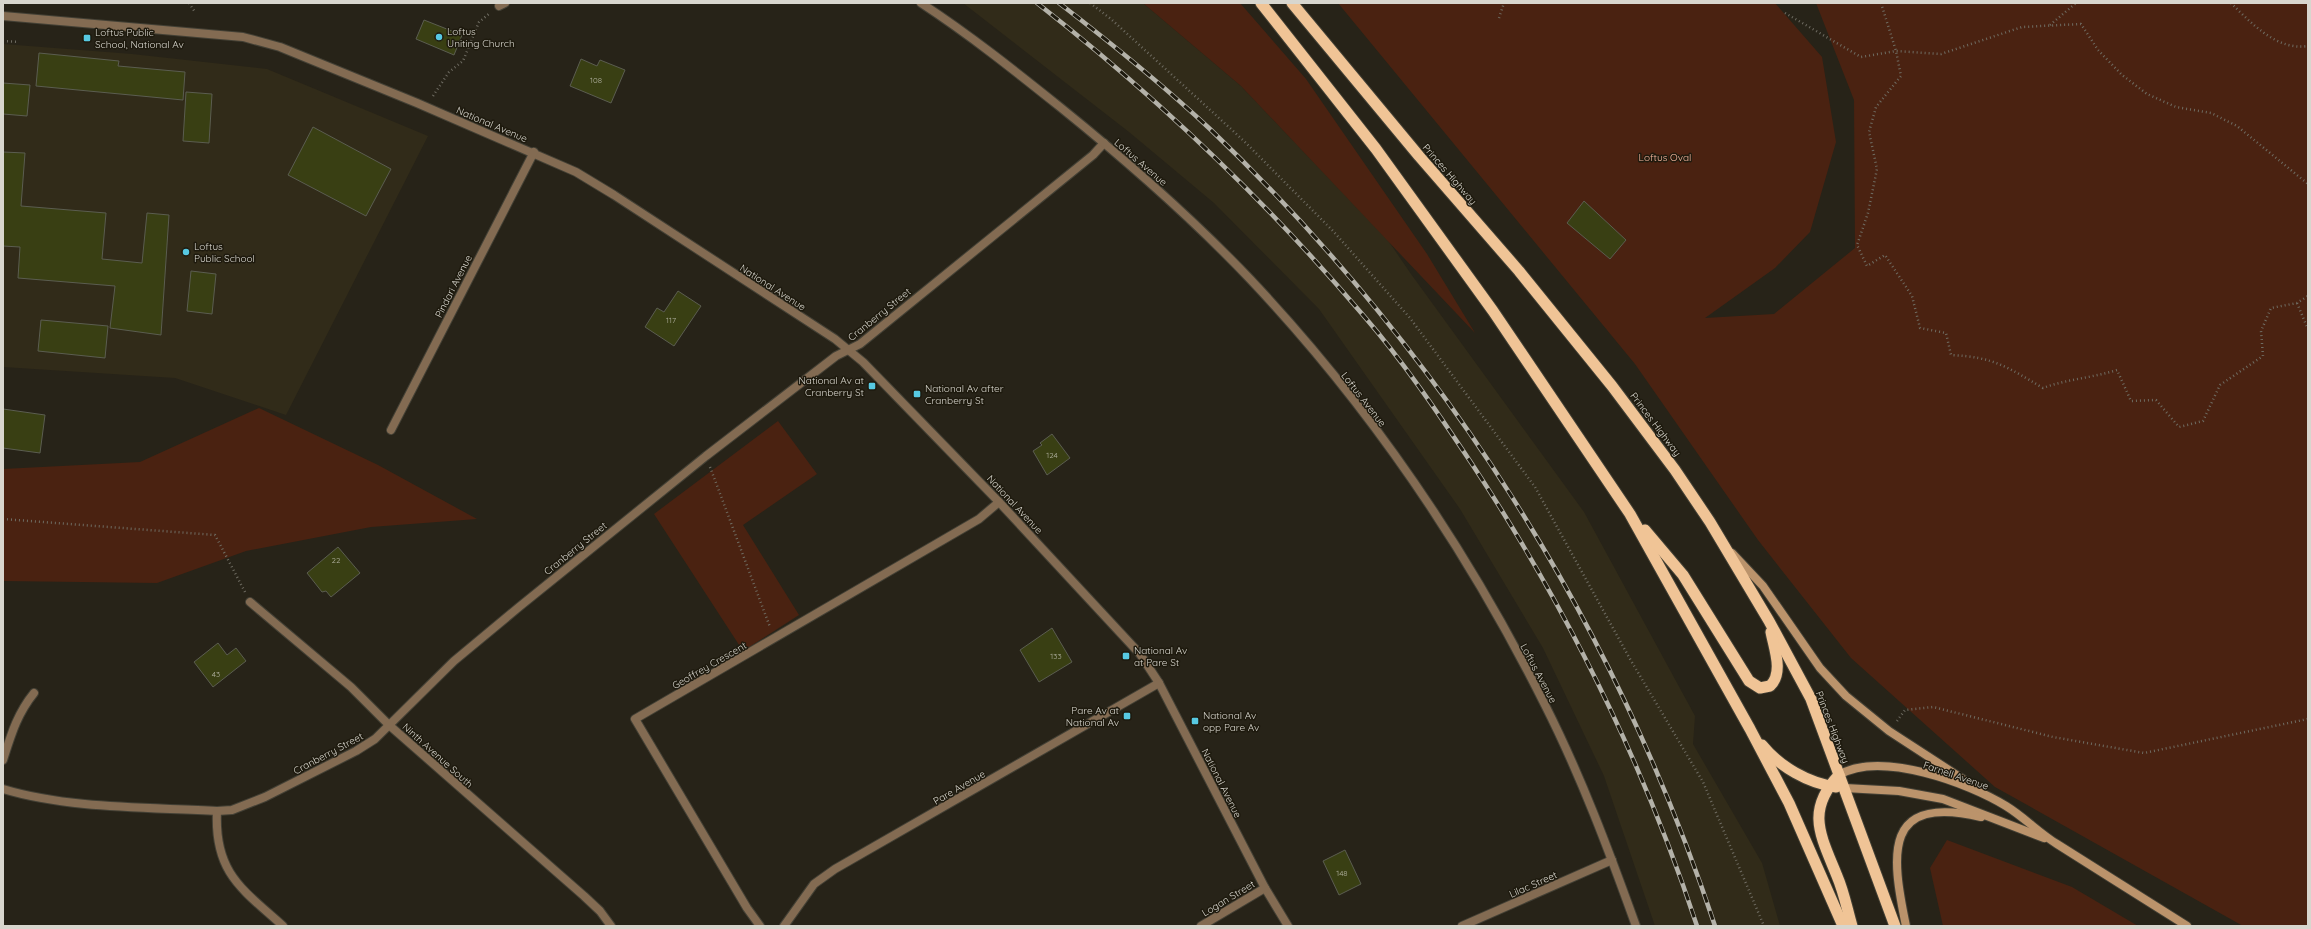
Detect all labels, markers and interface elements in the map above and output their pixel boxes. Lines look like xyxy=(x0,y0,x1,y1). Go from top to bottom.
place label: Loftus Uniting Church xyxy=(447,25,515,50)
place label: Loftus Public School, National Av xyxy=(95,26,184,51)
marker: Loftus Uniting Church xyxy=(434,32,444,42)
marker: Loftus Public School, National Av xyxy=(82,33,92,43)
house number: 108 xyxy=(590,75,602,85)
street label: National Avenue xyxy=(454,104,530,145)
street label: Loftus Avenue xyxy=(1112,136,1170,189)
street label: Princes Highway xyxy=(1420,141,1480,207)
park label: Loftus Oval xyxy=(1639,151,1691,164)
place label: Loftus Public School xyxy=(194,240,255,265)
marker: Loftus Public School xyxy=(181,247,191,257)
street label: Pindari Avenue xyxy=(432,252,475,320)
street label: National Avenue xyxy=(737,261,808,314)
street label: Cranberry Street xyxy=(845,285,914,344)
house number: 117 xyxy=(666,315,676,325)
street label: Loftus Avenue xyxy=(1338,369,1389,429)
place label: National Av at Cranberry St xyxy=(799,374,865,399)
marker: National Av at Cranberry St xyxy=(867,381,877,391)
place label: National Av after Cranberry St xyxy=(925,382,1004,407)
marker: National Av after Cranberry St xyxy=(912,389,922,399)
street label: Princes Highway xyxy=(1627,390,1684,459)
house number: 124 xyxy=(1046,450,1058,460)
street label: National Avenue xyxy=(984,472,1046,537)
street label: Cranberry Street xyxy=(541,519,610,578)
house number: 22 xyxy=(332,555,341,565)
street label: Geoffrey Crescent xyxy=(670,639,749,692)
street label: Loftus Avenue xyxy=(1517,641,1560,706)
place label: National Av at Pare St xyxy=(1134,644,1187,669)
house number: 133 xyxy=(1050,651,1062,661)
marker: National Av at Pare St xyxy=(1121,651,1131,661)
house number: 43 xyxy=(212,669,220,679)
street label: Princes Highway xyxy=(1813,689,1852,765)
place label: Pare Av at National Av xyxy=(1066,704,1120,729)
place label: National Av opp Pare Av xyxy=(1203,709,1259,734)
marker: Pare Av at National Av xyxy=(1122,711,1132,721)
marker: National Av opp Pare Av xyxy=(1190,716,1200,726)
street label: Ninth Avenue South xyxy=(400,720,476,790)
street label: Cranberry Street xyxy=(291,729,366,777)
street label: National Avenue xyxy=(1199,746,1245,820)
street label: Farnell Avenue xyxy=(1921,758,1991,793)
street label: Pare Avenue xyxy=(931,767,988,808)
house number: 148 xyxy=(1336,868,1348,878)
street label: Lilac Street xyxy=(1507,868,1560,901)
street label: Logan Street xyxy=(1199,877,1258,919)

